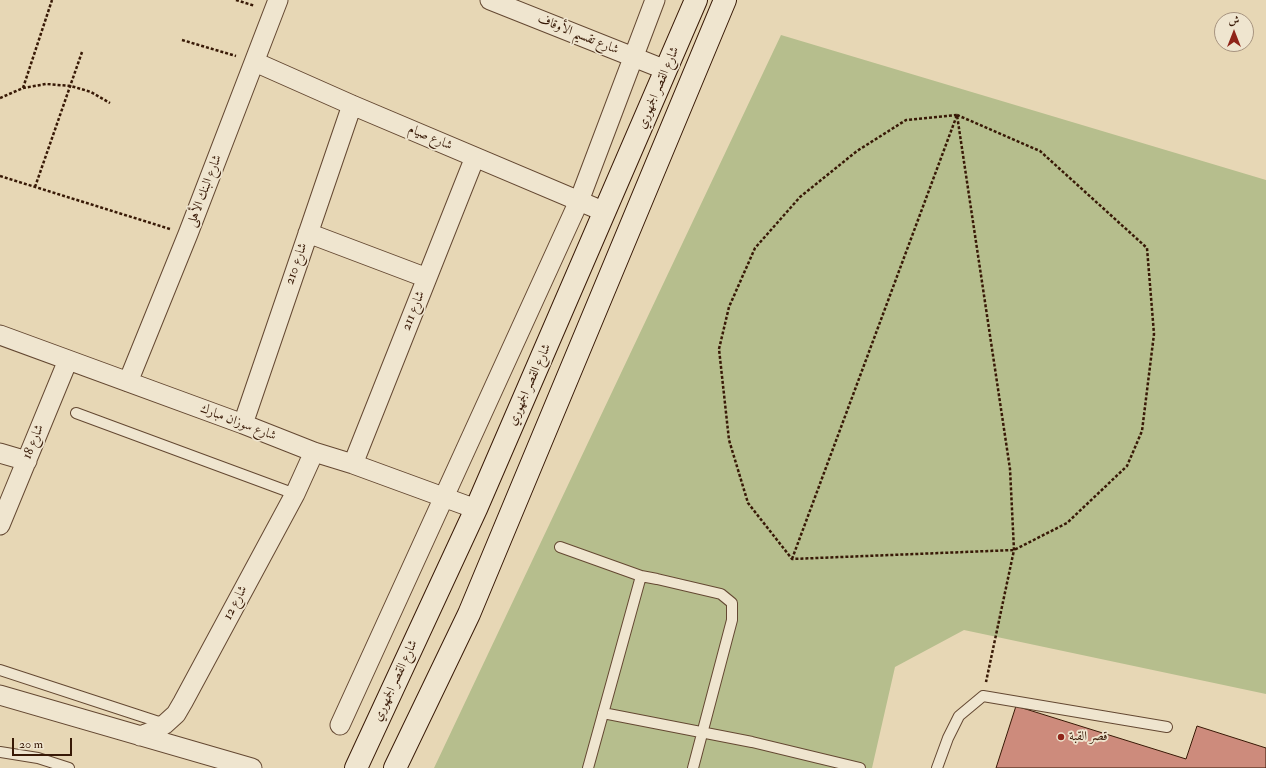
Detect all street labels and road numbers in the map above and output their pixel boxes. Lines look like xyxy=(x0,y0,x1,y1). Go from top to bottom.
street label: شارع تقسيم الأوقاف xyxy=(535,12,621,58)
street label: شارع القصر الجمهوري xyxy=(635,45,683,131)
street label: شارع صيام xyxy=(406,122,454,154)
street label: شارع البنك الأهلى xyxy=(184,153,226,229)
street label: شارع 210 xyxy=(283,241,311,287)
street label: شارع 211 xyxy=(399,289,429,333)
street label: شارع القصر الجمهوري xyxy=(505,342,555,428)
street label: شارع سوزان مبارك xyxy=(198,401,278,445)
street label: شارع 18 xyxy=(20,422,48,462)
street label: شارع 12 xyxy=(221,583,251,623)
street label: شارع القصر الجمهوري xyxy=(370,638,422,724)

